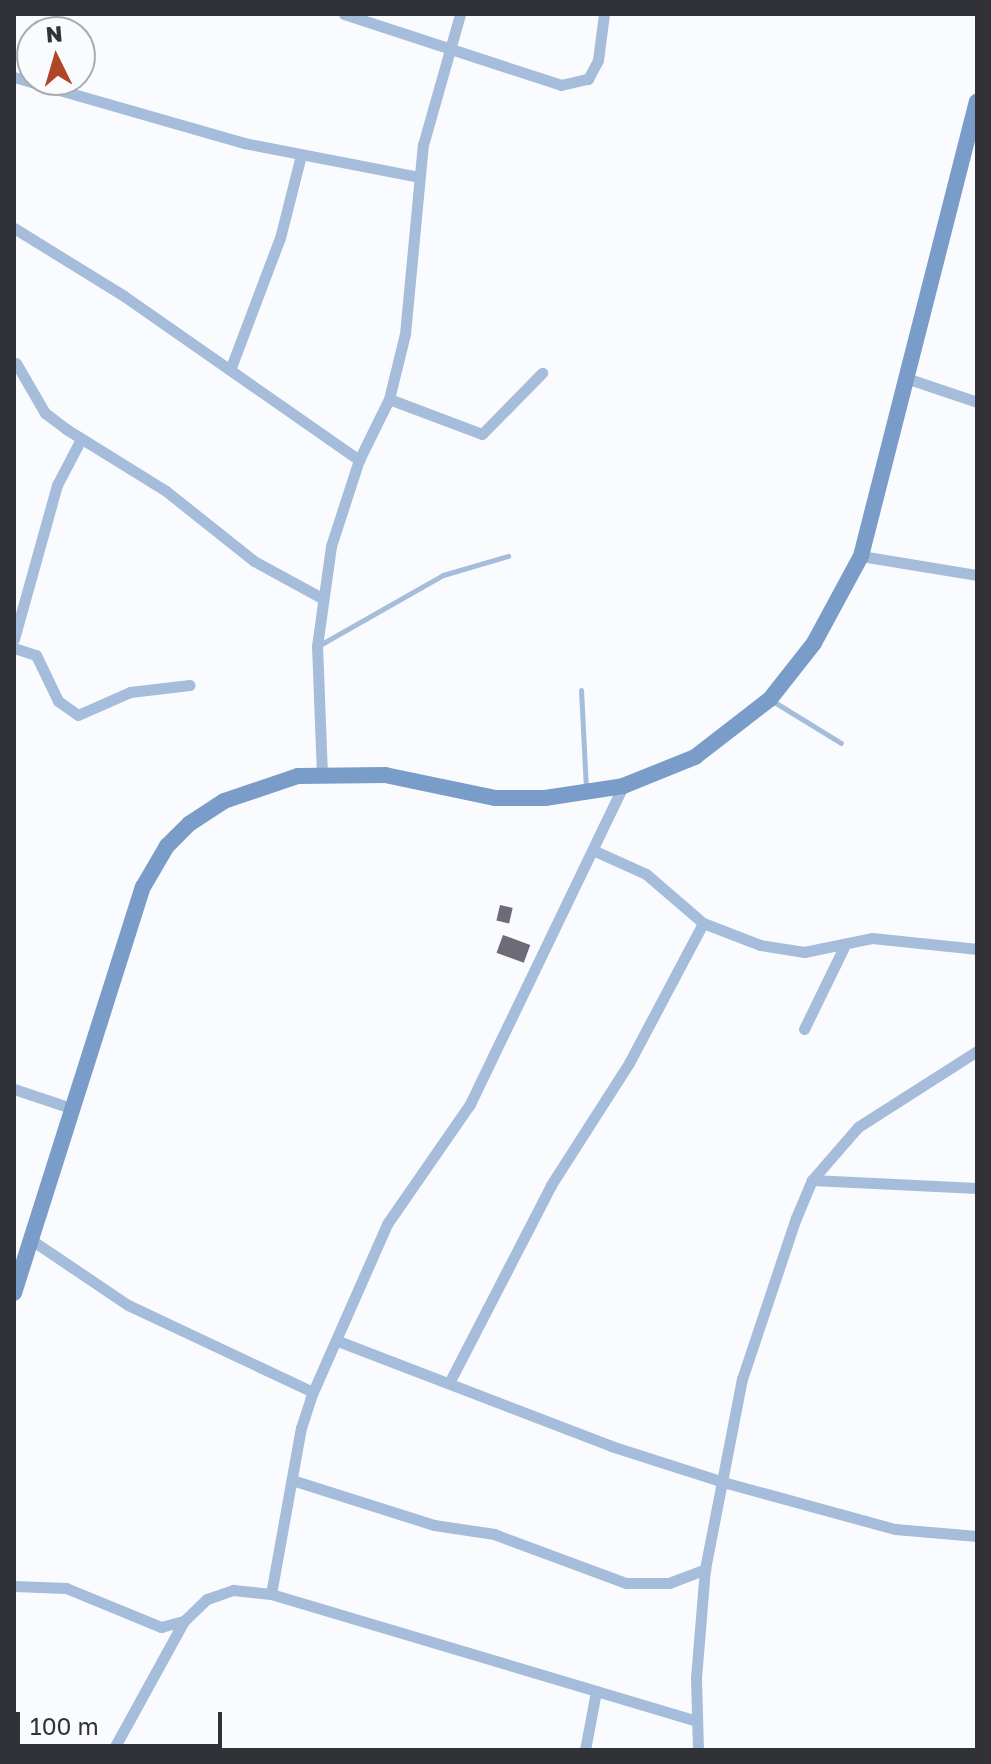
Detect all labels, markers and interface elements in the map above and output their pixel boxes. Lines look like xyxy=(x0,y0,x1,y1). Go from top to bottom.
north arrow xyxy=(16,16,96,96)
text: N xyxy=(45,19,64,48)
scale bar xyxy=(20,1696,226,1746)
text: 100 m xyxy=(30,1711,99,1740)

